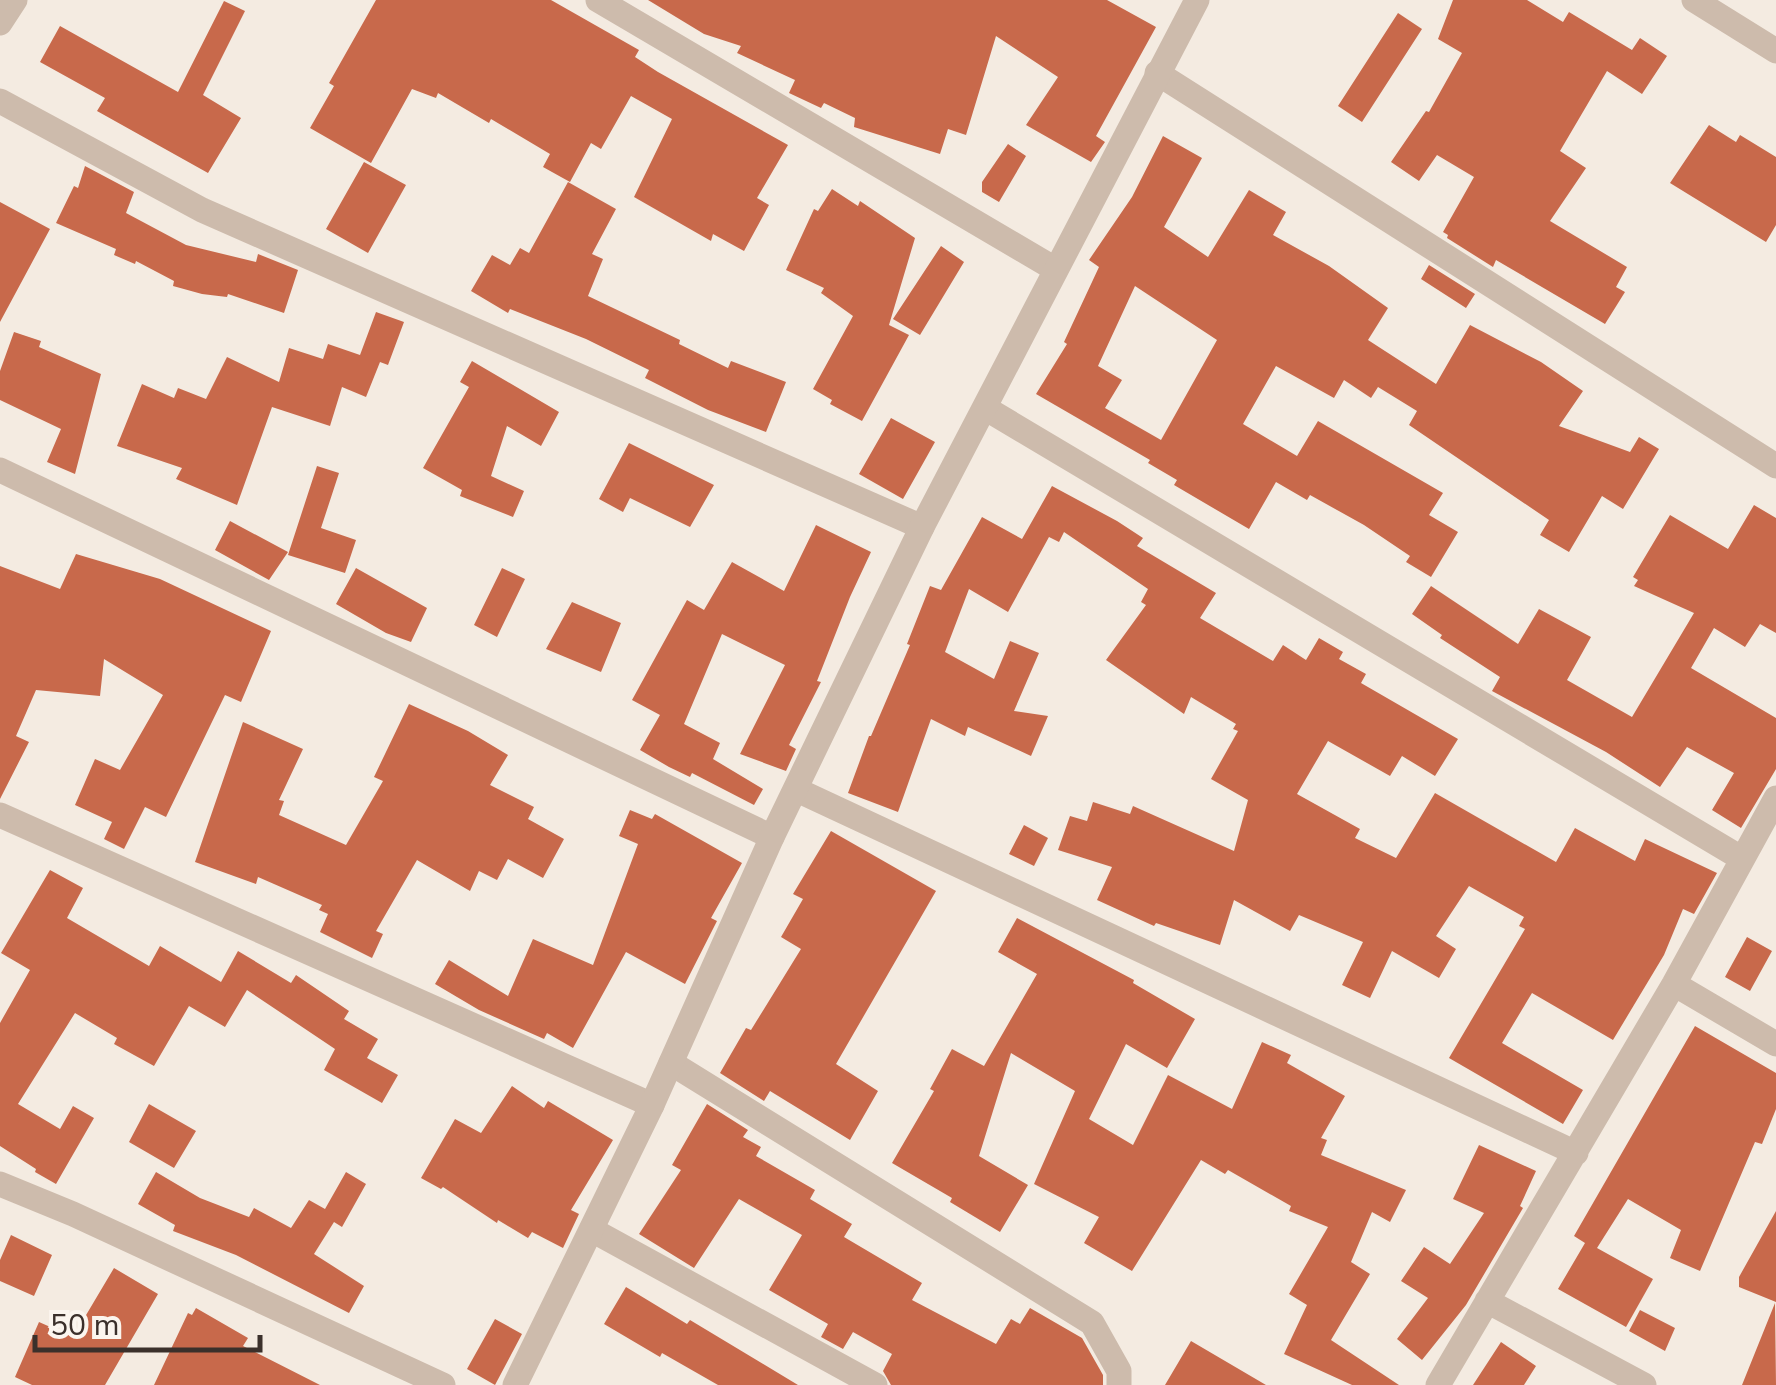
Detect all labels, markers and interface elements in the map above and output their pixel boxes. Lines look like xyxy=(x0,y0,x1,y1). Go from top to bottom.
scale bar xyxy=(35,1290,260,1352)
text: 50 m xyxy=(50,1305,119,1346)

